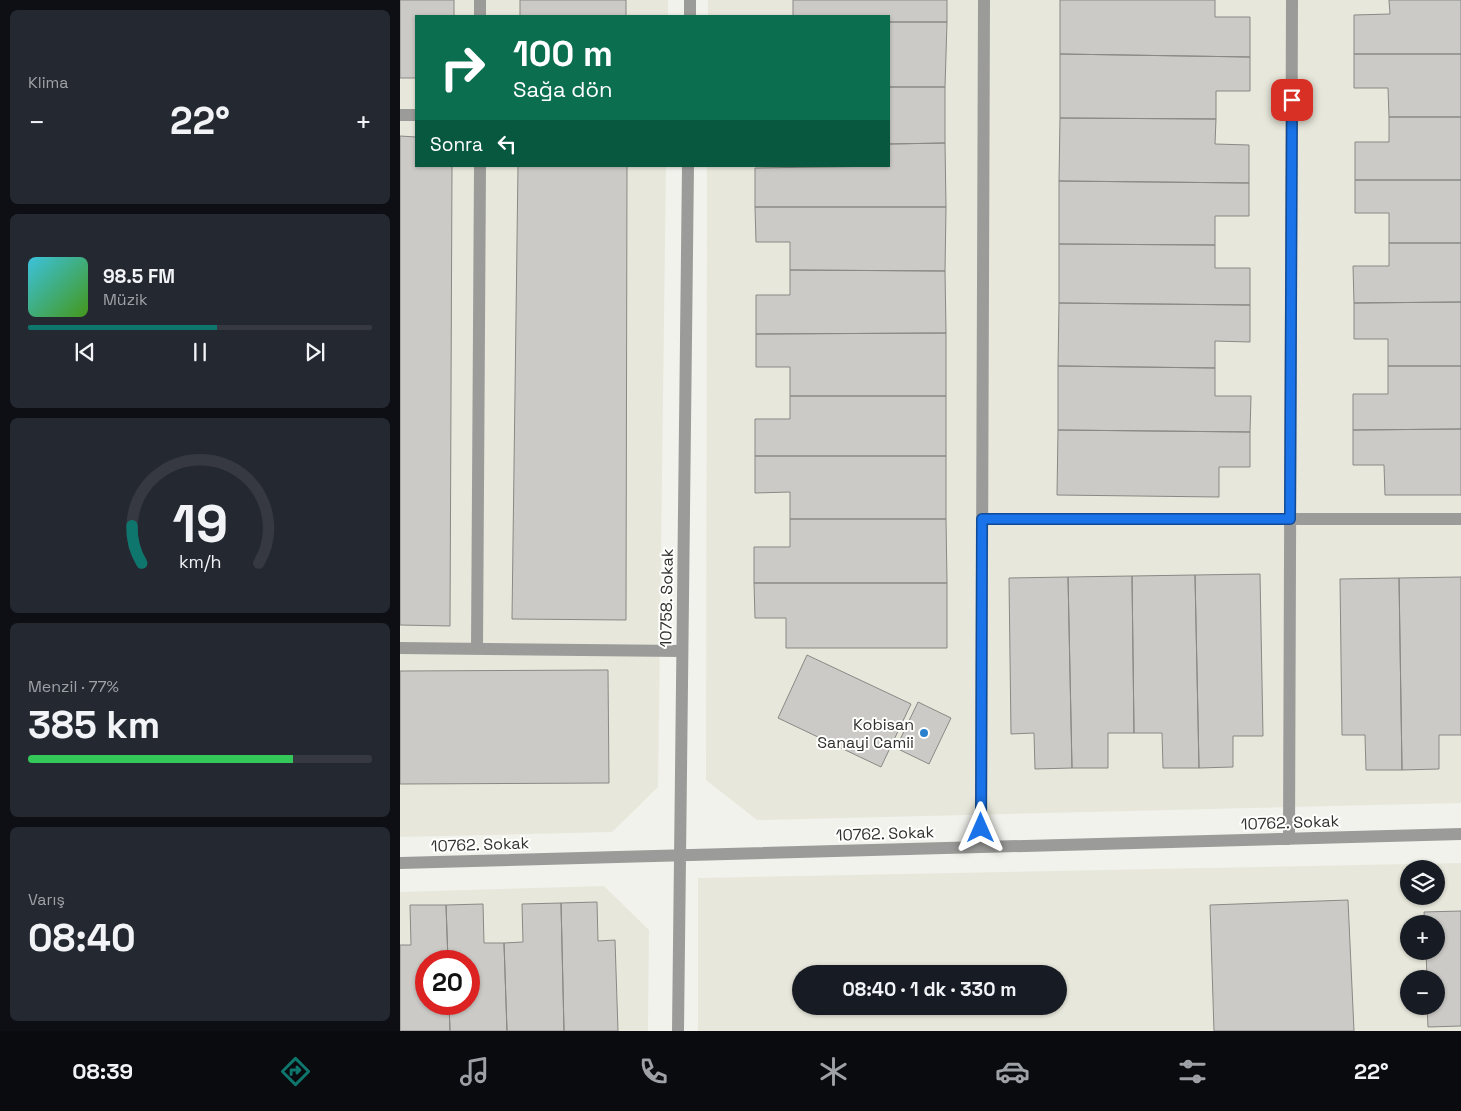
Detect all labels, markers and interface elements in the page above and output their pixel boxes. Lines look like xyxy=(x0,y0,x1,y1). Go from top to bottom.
text: 100 m xyxy=(513,32,613,76)
icon: right xyxy=(430,35,495,100)
text: Klima xyxy=(28,72,69,93)
text: Sağa dön xyxy=(513,75,613,103)
pin xyxy=(1271,79,1313,121)
icon: arrive xyxy=(1278,86,1306,114)
text: 22° xyxy=(170,97,230,145)
text: − xyxy=(28,104,45,140)
text: + xyxy=(355,104,372,140)
icon: left xyxy=(493,130,521,158)
text: Sonra xyxy=(430,132,483,157)
text: 98.5 FM xyxy=(103,264,175,289)
text: Müzik xyxy=(103,289,148,310)
icon: previous xyxy=(71,338,99,366)
icon: pause xyxy=(186,338,214,366)
icon: next xyxy=(301,338,329,366)
text: 19 xyxy=(172,491,228,557)
street label: 10758. Sokak xyxy=(655,548,678,648)
text: km/h xyxy=(179,550,221,573)
text: Menzil · 77% xyxy=(28,676,119,697)
text: 385 km xyxy=(28,701,160,749)
place label: Kobisan Sanayi Camii xyxy=(817,714,914,753)
marker: Kobisan Sanayi Camii xyxy=(918,727,930,739)
position arrow xyxy=(954,801,1006,853)
street label: 10762. Sokak xyxy=(1240,810,1340,835)
street label: 10762. Sokak xyxy=(835,821,935,846)
street label: 10762. Sokak xyxy=(430,832,530,857)
map controls xyxy=(1400,860,1445,1015)
button: layers xyxy=(1400,860,1445,905)
text: Varış xyxy=(28,889,65,910)
text: 08:40 xyxy=(28,914,136,962)
button: + xyxy=(1400,915,1445,960)
speed limit sign: 20 xyxy=(415,950,480,1015)
button: − xyxy=(1400,970,1445,1015)
text: 08:40 · 1 dk · 330 m xyxy=(842,977,1017,1002)
icon: directions xyxy=(278,1054,313,1089)
icon: music xyxy=(457,1054,492,1089)
icon: phone xyxy=(636,1054,671,1089)
icon: climate xyxy=(816,1054,851,1089)
icon: car xyxy=(995,1054,1030,1089)
icon: filters xyxy=(1175,1054,1210,1089)
text: 08:39 xyxy=(72,1057,133,1085)
text: 22° xyxy=(1354,1057,1389,1085)

